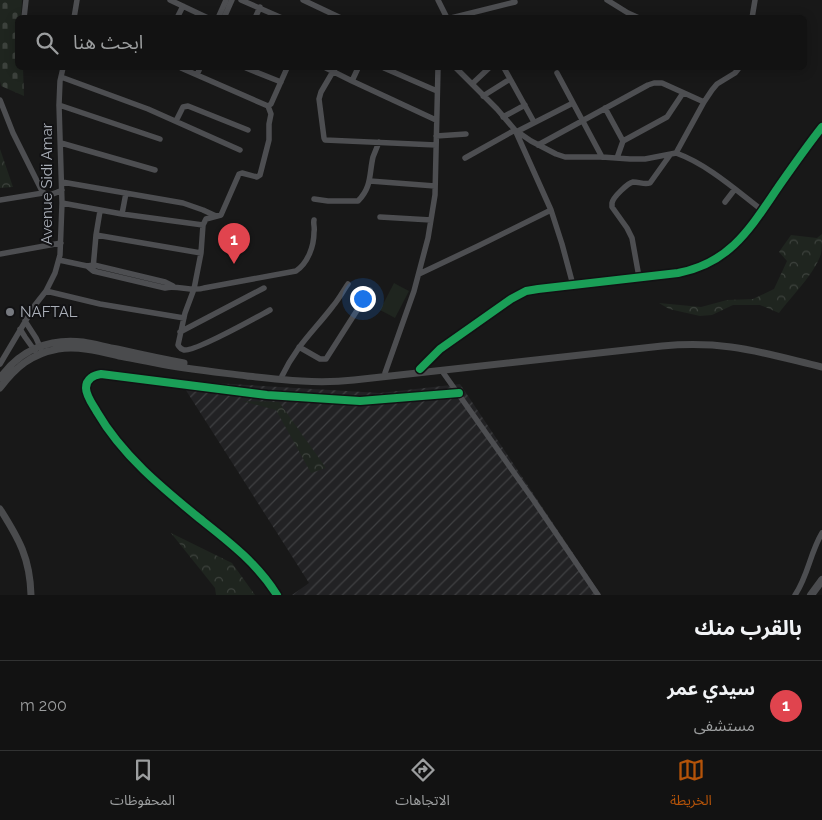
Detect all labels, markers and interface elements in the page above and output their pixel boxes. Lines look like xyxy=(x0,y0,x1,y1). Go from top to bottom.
search box xyxy=(15,15,807,70)
icon: search xyxy=(33,29,61,57)
text: ابحث هنا xyxy=(73,31,143,53)
street label: Avenue Sidi Amar xyxy=(38,122,56,245)
pin: 1 xyxy=(218,223,250,264)
your location xyxy=(350,286,376,312)
place label: NAFTAL xyxy=(20,303,78,321)
marker: NAFTAL xyxy=(4,306,16,318)
text: بالقرب منك xyxy=(695,615,802,640)
text: سيدي عمر xyxy=(667,677,755,699)
text: 200 m xyxy=(20,696,67,715)
text: 1 xyxy=(782,696,790,715)
text: مستشفى xyxy=(694,716,755,735)
tab: المحفوظات xyxy=(110,756,175,815)
tab: الاتجاهات xyxy=(395,756,450,815)
tab: الخريطة xyxy=(670,756,712,815)

